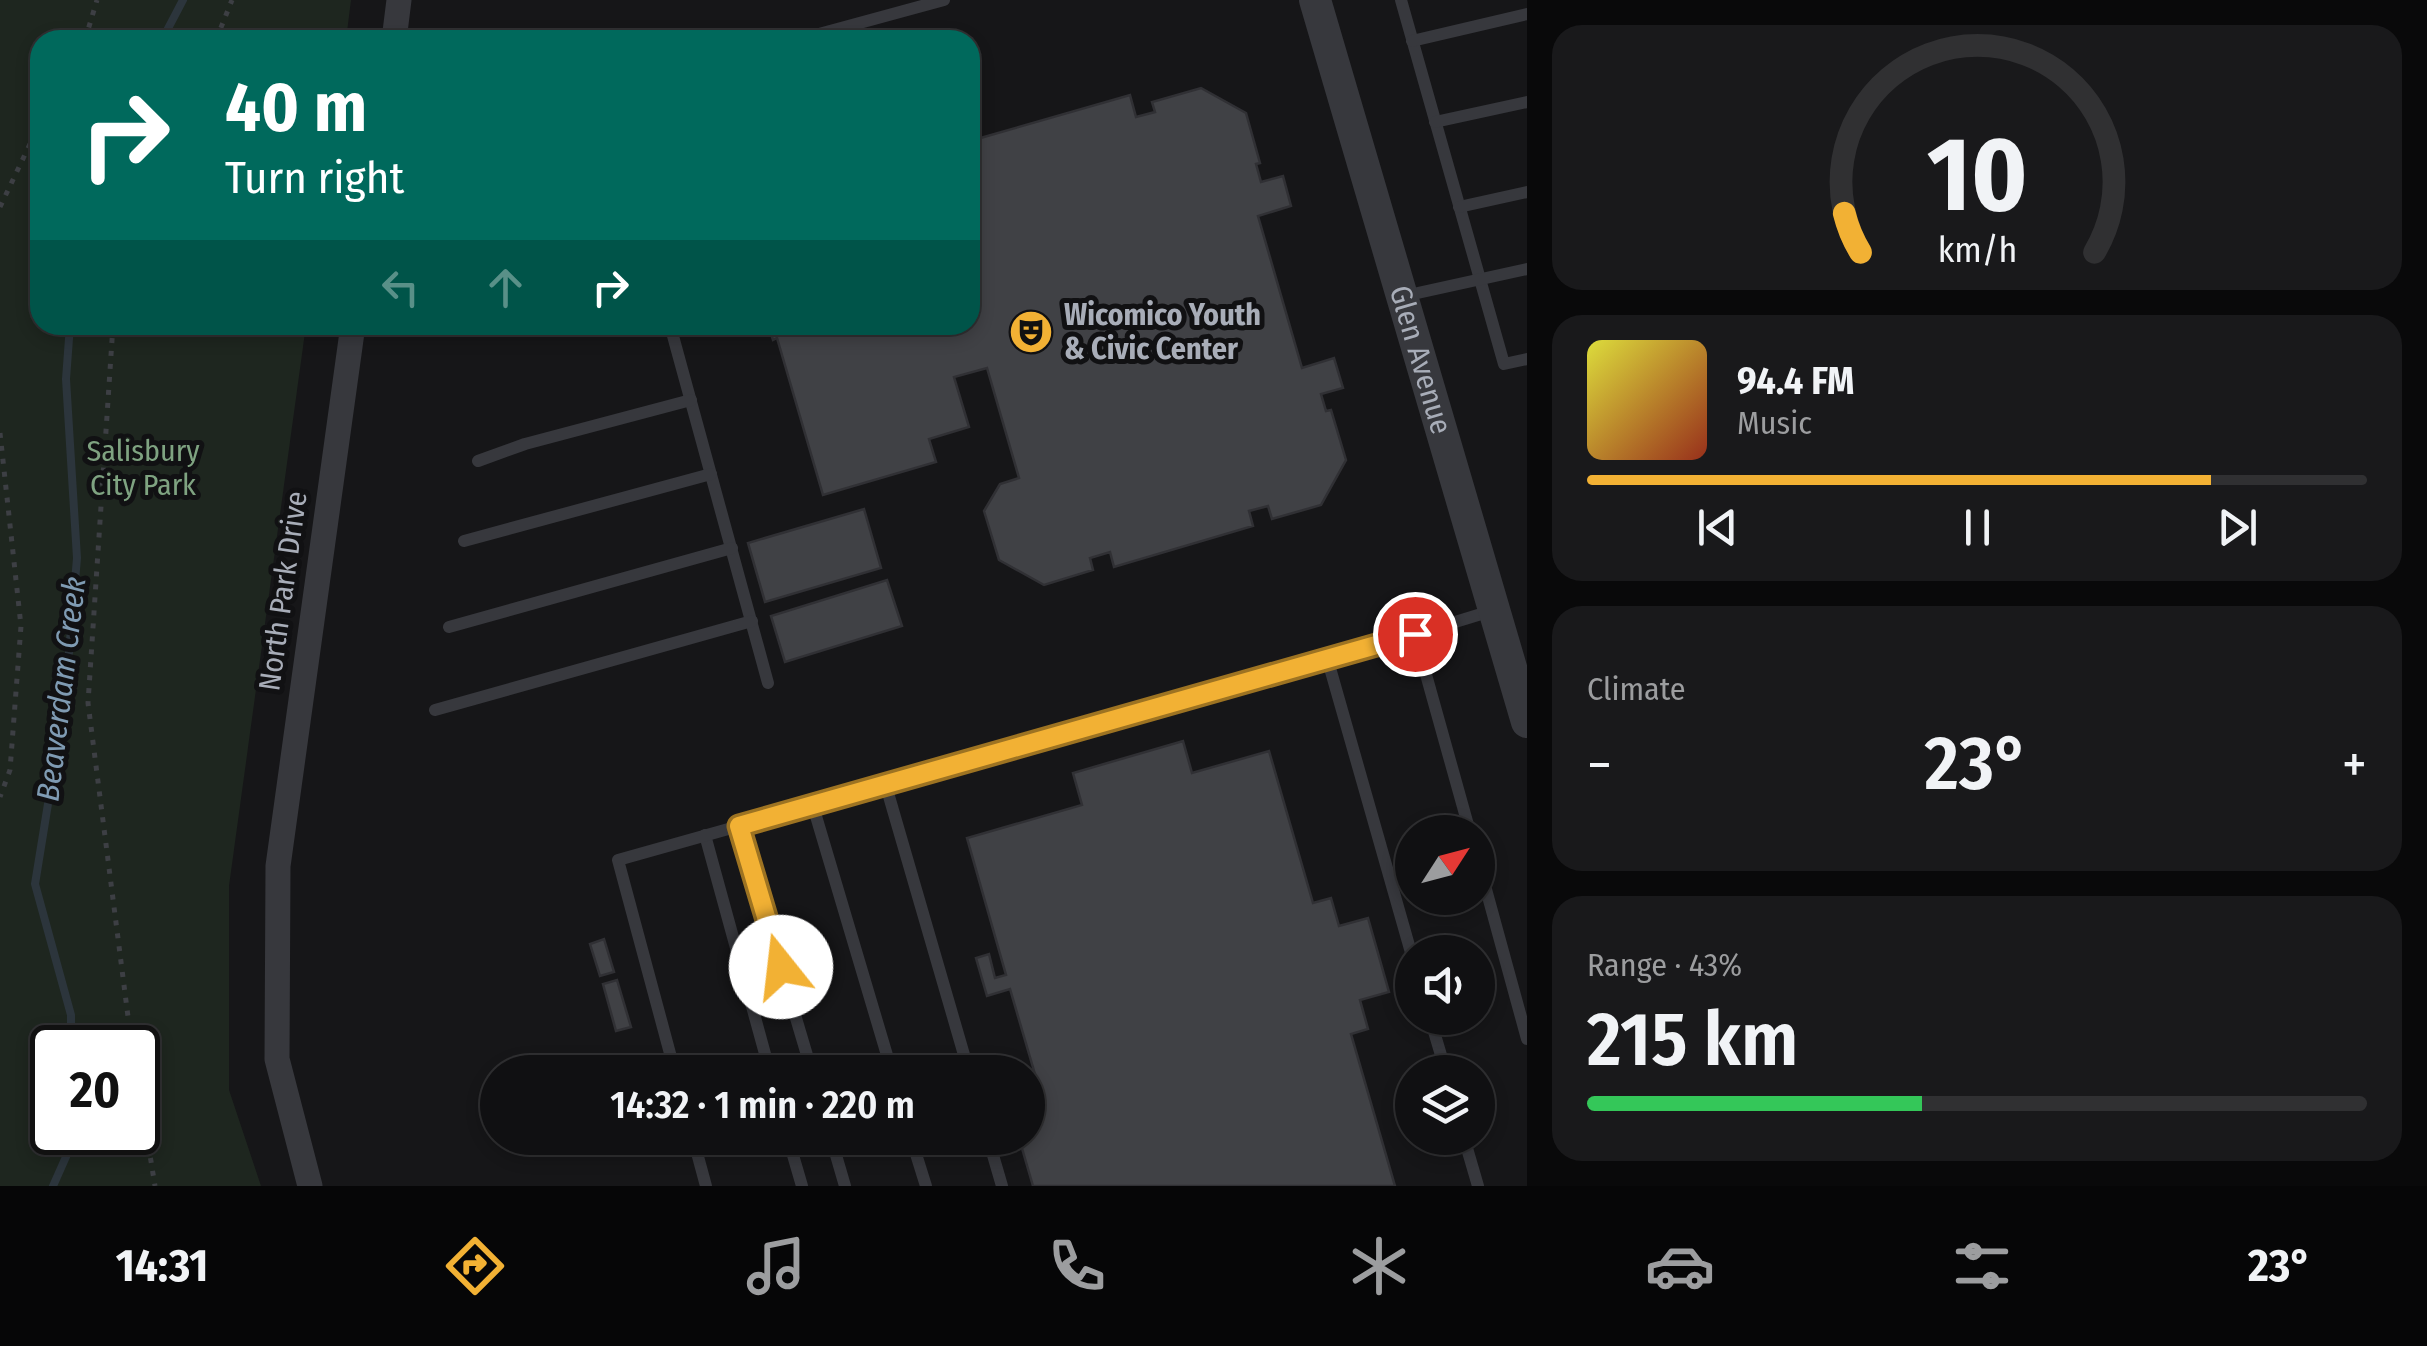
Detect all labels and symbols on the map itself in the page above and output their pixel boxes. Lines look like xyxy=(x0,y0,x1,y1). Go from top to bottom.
street label: Glen Avenue xyxy=(1382,281,1459,438)
place label: Wicomico Youth & Civic Center xyxy=(1064,297,1261,367)
theatre icon: Wicomico Youth & Civic Center xyxy=(1008,309,1054,355)
park label: Salisbury City Park xyxy=(86,433,200,503)
street label: North Park Drive xyxy=(251,489,315,693)
water label: Beaverdam Creek xyxy=(28,574,94,803)
pin xyxy=(1373,592,1458,677)
north arrow xyxy=(1395,815,1495,915)
position arrow xyxy=(729,915,833,1019)
speed limit sign: 20 xyxy=(30,1025,160,1155)

